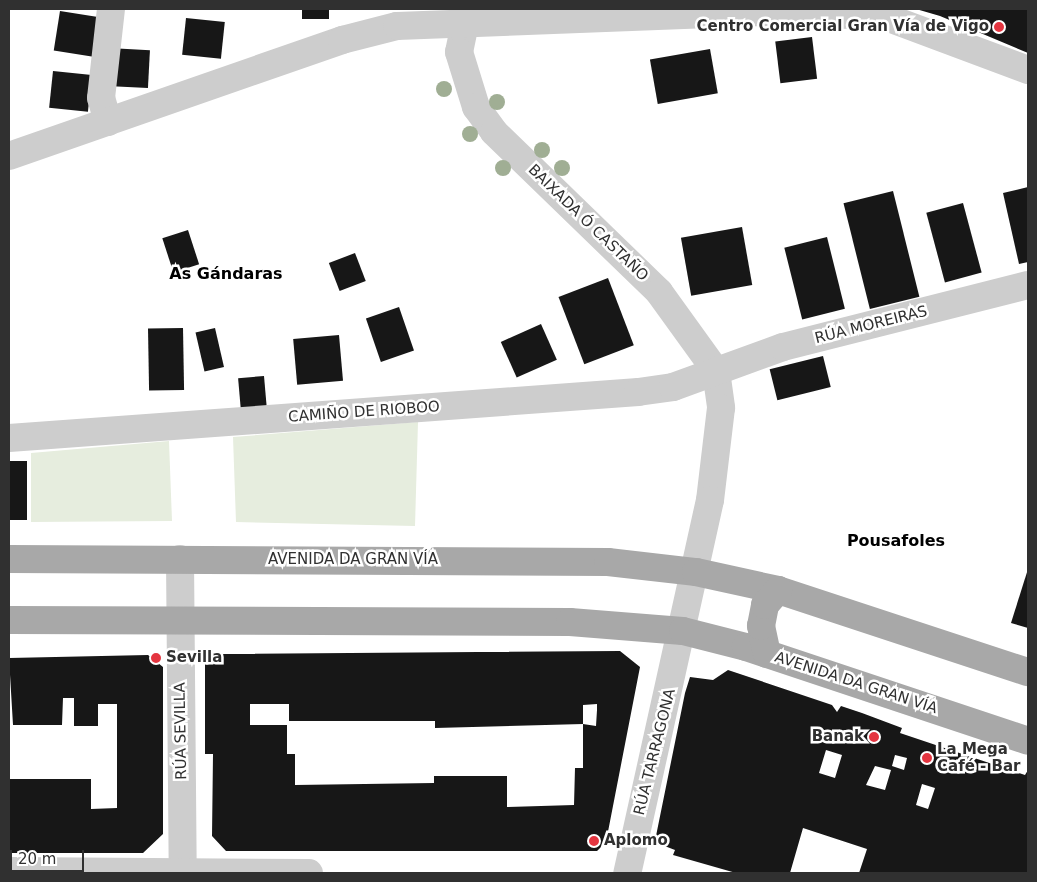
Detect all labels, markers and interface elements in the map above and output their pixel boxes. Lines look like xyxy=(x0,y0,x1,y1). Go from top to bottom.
place label: Centro Comercial Gran Vía de Vigo xyxy=(697,18,989,36)
marker: Centro Comercial Gran Vía de Vigo xyxy=(993,21,1005,33)
street label: BAIXADA Ó CASTAÑO xyxy=(524,161,652,285)
district label: As Gándaras xyxy=(169,264,283,284)
street label: RÚA MOREIRAS xyxy=(813,302,929,348)
street label: CAMIÑO DE RIOBOO xyxy=(288,398,440,426)
district label: Pousafoles xyxy=(847,531,945,551)
street label: AVENIDA DA GRAN VÍA xyxy=(268,551,438,569)
street label: AVENIDA DA GRAN VÍA xyxy=(772,648,940,718)
place label: Sevilla xyxy=(166,649,222,667)
marker: Sevilla xyxy=(150,652,162,664)
street label: RÚA SEVILLA xyxy=(171,682,191,780)
street label: RÚA TARRAGONA xyxy=(631,687,679,817)
place label: Banak xyxy=(812,728,864,746)
marker: Banak xyxy=(868,731,880,743)
place label: La Mega Café - Bar xyxy=(937,740,1020,775)
marker: La Mega Café - Bar xyxy=(921,752,933,764)
place label: Aplomo xyxy=(604,832,668,850)
marker: Aplomo xyxy=(588,835,600,847)
scale bar xyxy=(12,840,86,872)
text: 20 m xyxy=(18,850,56,868)

